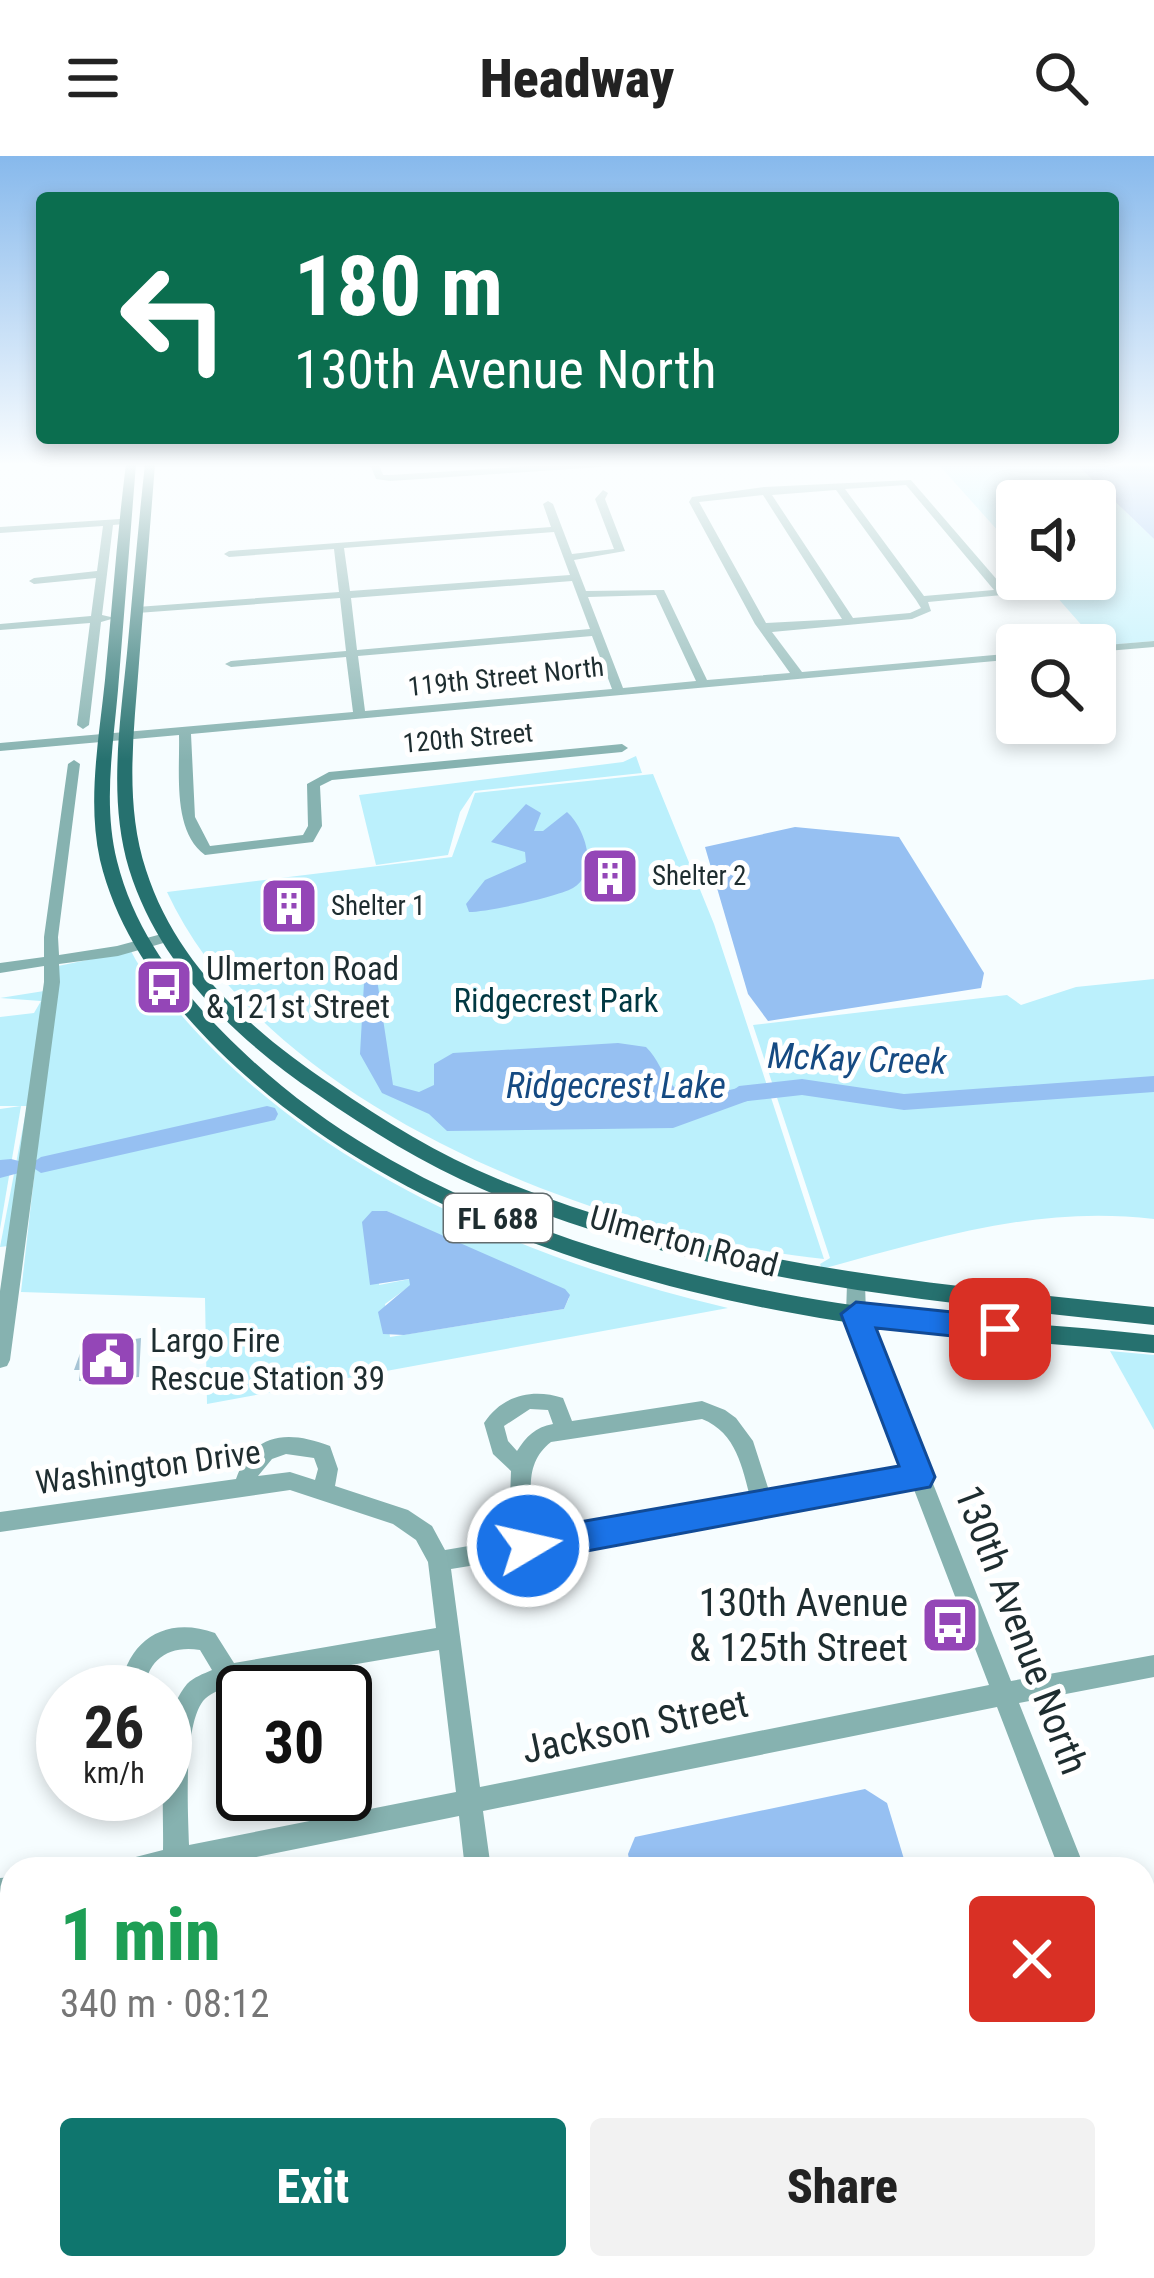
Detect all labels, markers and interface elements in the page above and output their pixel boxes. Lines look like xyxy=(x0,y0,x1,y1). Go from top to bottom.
icon: menu xyxy=(60,45,126,111)
icon: search xyxy=(1028,45,1094,111)
text: Headway xyxy=(480,47,674,110)
text: 180 m xyxy=(294,237,503,336)
icon: left xyxy=(96,240,252,396)
text: 130th Avenue North xyxy=(294,338,717,401)
map controls xyxy=(996,480,1116,744)
button: sound xyxy=(996,480,1116,600)
button: search xyxy=(996,624,1116,744)
street label: 119th Street North xyxy=(406,651,606,703)
street label: 120th Street xyxy=(402,716,534,760)
building icon: Shelter 2 xyxy=(579,845,641,907)
place label: Shelter 2 xyxy=(652,860,746,892)
building icon: Shelter 1 xyxy=(258,875,320,937)
place label: Shelter 1 xyxy=(331,890,425,922)
place label: Ulmerton Road & 121st Street xyxy=(206,949,399,1026)
bus stop icon: Ulmerton Road & 121st Street xyxy=(133,956,195,1018)
park label: Ridgecrest Park xyxy=(454,981,659,1020)
water label: McKay Creek xyxy=(767,1035,949,1083)
water label: Ridgecrest Lake xyxy=(506,1065,726,1107)
road number: FL 688 xyxy=(444,1194,552,1242)
street label: Ulmerton Road xyxy=(586,1197,782,1285)
pin xyxy=(949,1278,1051,1380)
icon: arrive xyxy=(967,1296,1033,1362)
place label: Largo Fire Rescue Station 39 xyxy=(150,1321,385,1398)
public building icon: Largo Fire Rescue Station 39 xyxy=(77,1328,139,1390)
street label: Washington Drive xyxy=(33,1432,263,1502)
street label: 130th Avenue North xyxy=(945,1479,1097,1781)
position arrow xyxy=(465,1483,591,1609)
place label: 130th Avenue & 125th Street xyxy=(689,1580,908,1671)
bus stop icon: 130th Avenue & 125th Street xyxy=(919,1594,981,1656)
speed limit sign: 30 xyxy=(216,1665,372,1821)
street label: Jackson Street xyxy=(518,1681,752,1773)
text: 26 xyxy=(84,1692,144,1763)
text: km/h xyxy=(83,1755,145,1790)
text: 1 min xyxy=(60,1893,221,1978)
button: close xyxy=(969,1896,1095,2022)
text: 340 m · 08:12 xyxy=(60,1981,270,2027)
button: Exit xyxy=(60,2118,566,2256)
button: Share xyxy=(590,2118,1095,2256)

